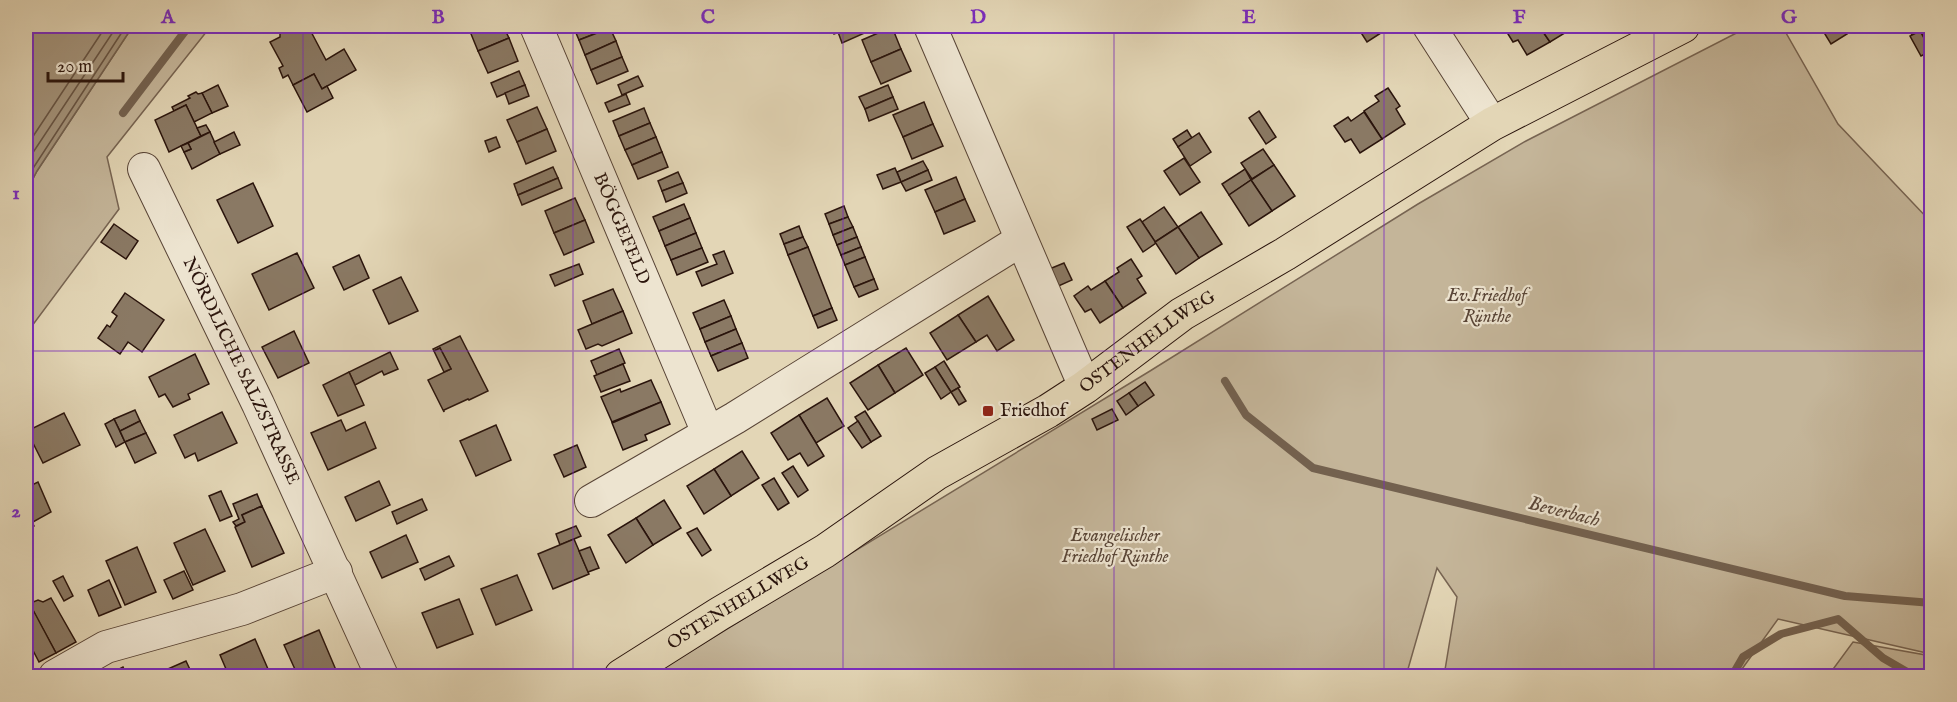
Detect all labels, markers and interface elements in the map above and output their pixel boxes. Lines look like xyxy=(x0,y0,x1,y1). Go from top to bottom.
text: A xyxy=(160,5,176,30)
text: B xyxy=(431,5,445,30)
text: C xyxy=(701,5,715,30)
text: D xyxy=(970,5,986,30)
text: E xyxy=(1242,5,1256,30)
text: F xyxy=(1513,5,1526,30)
text: G xyxy=(1781,5,1798,30)
scale bar xyxy=(48,45,123,83)
text: 20 m xyxy=(57,56,92,79)
street label: BÖGGEFELD xyxy=(588,169,655,288)
text: 1 xyxy=(12,181,20,206)
street label: NÖRDLICHE SALZSTRASSE xyxy=(177,254,305,488)
street label: OSTENHELLWEG xyxy=(1075,285,1220,399)
park label: Ev.Friedhof Rünthe xyxy=(1446,285,1531,329)
place label: Friedhof xyxy=(1000,400,1070,423)
marker: Friedhof xyxy=(981,404,995,418)
water label: Beverbach xyxy=(1526,491,1603,533)
text: 2 xyxy=(11,499,21,524)
park label: Evangelischer Friedhof Rünthe xyxy=(1062,525,1168,569)
street label: OSTENHELLWEG xyxy=(663,551,814,655)

